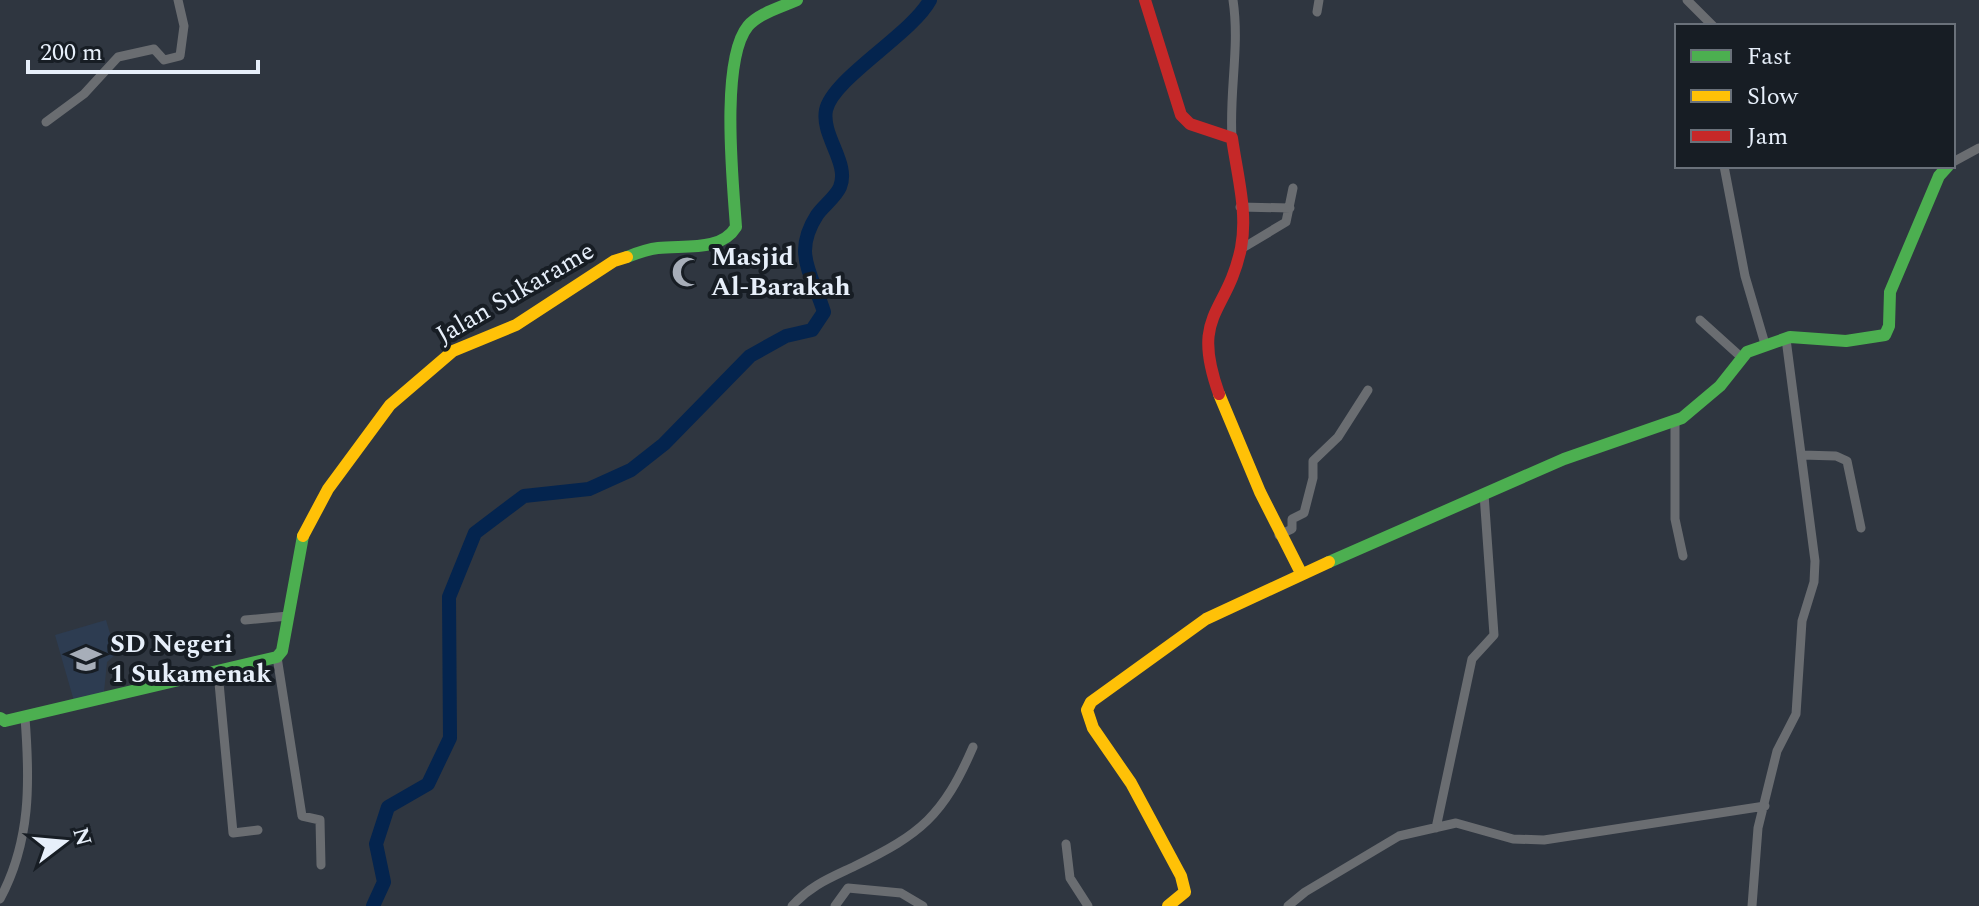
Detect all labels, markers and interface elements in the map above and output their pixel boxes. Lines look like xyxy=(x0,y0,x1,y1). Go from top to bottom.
scale bar xyxy=(28,24,258,74)
legend xyxy=(1675,24,1955,168)
text: 200 m xyxy=(40,35,103,71)
text: Fast xyxy=(1747,39,1792,75)
text: Slow xyxy=(1747,79,1799,115)
text: Jam xyxy=(1747,119,1788,155)
street label: Jalan Sukarame xyxy=(428,231,602,355)
place label: Masjid Al-Barakah xyxy=(711,237,851,307)
mosque icon: Masjid Al-Barakah xyxy=(670,255,704,289)
place label: SD Negeri 1 Sukamenak xyxy=(110,624,272,694)
school or university icon: SD Negeri 1 Sukamenak xyxy=(69,642,103,676)
north arrow xyxy=(24,802,104,882)
text: N xyxy=(63,824,100,850)

